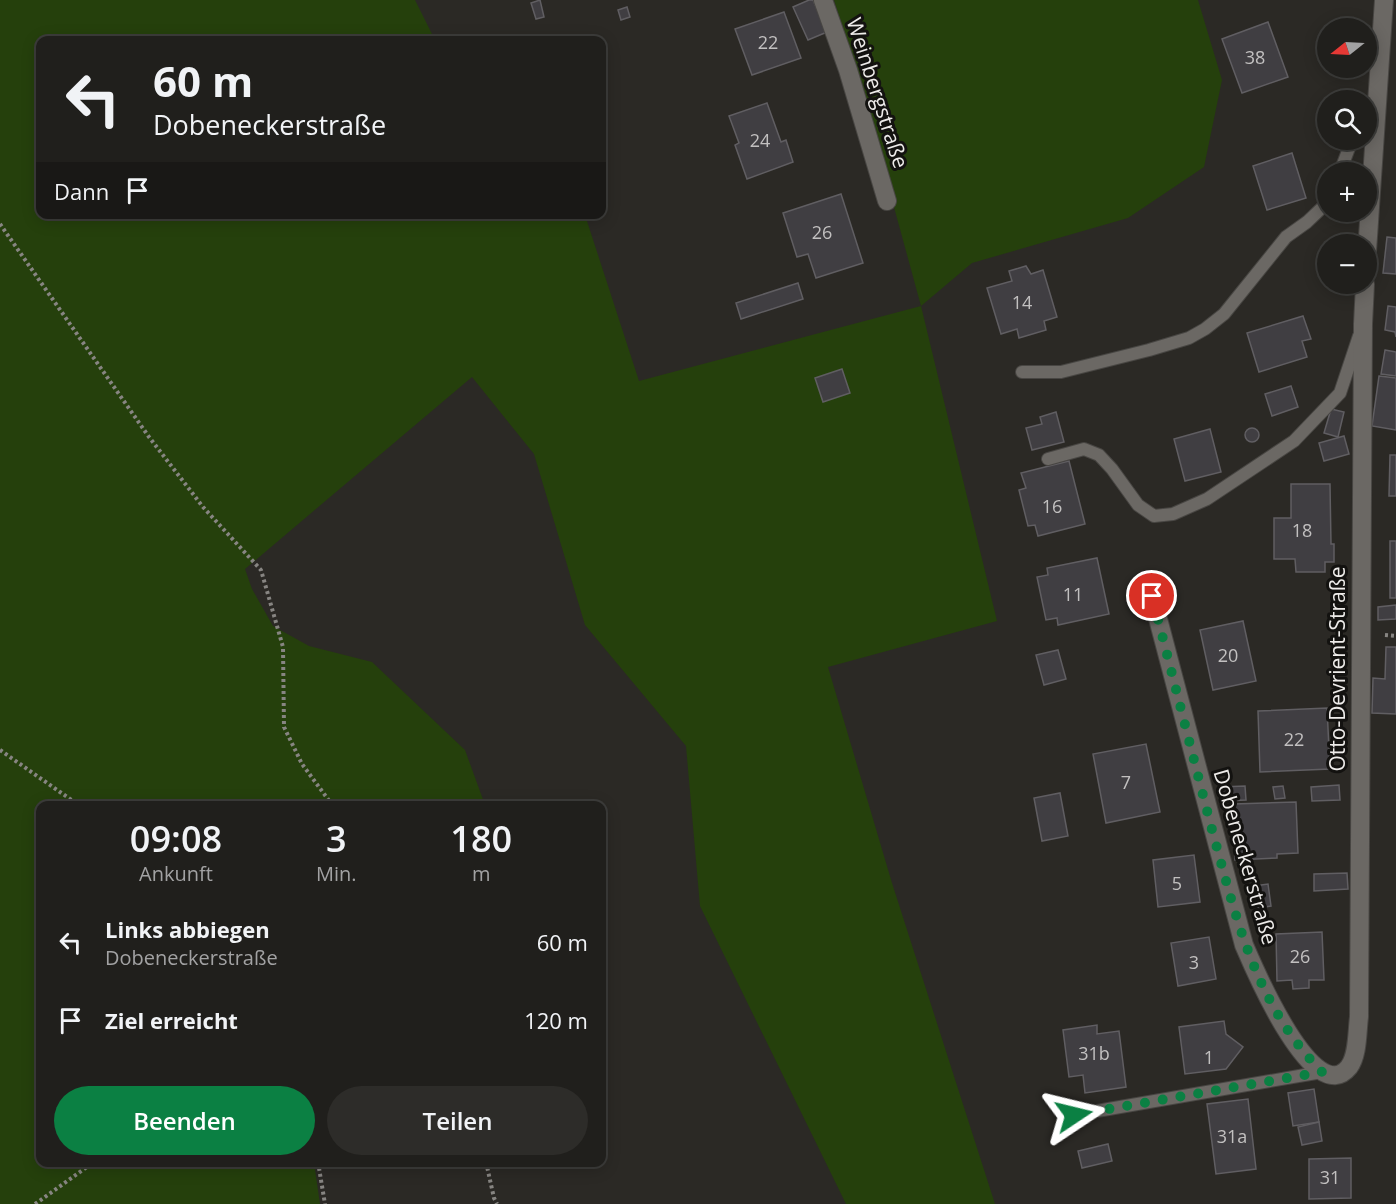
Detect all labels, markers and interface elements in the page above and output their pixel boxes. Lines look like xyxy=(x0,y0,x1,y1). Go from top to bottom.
street label: Weinbergstraße xyxy=(840,14,915,171)
north arrow xyxy=(1317,18,1377,78)
map controls xyxy=(1317,18,1377,294)
house number: 22 xyxy=(758,30,778,54)
house number: 38 xyxy=(1245,45,1265,69)
text: 60 m xyxy=(153,52,253,109)
icon: left xyxy=(54,60,132,138)
button: search xyxy=(1317,90,1377,150)
text: Dobeneckerstraße xyxy=(153,106,386,143)
house number: 24 xyxy=(750,128,770,152)
button: + xyxy=(1317,162,1377,222)
icon: arrive xyxy=(121,174,154,207)
text: Dann xyxy=(54,176,109,206)
house number: 26 xyxy=(812,220,832,244)
button: − xyxy=(1317,234,1377,294)
house number: 14 xyxy=(1012,290,1032,314)
house number: 16 xyxy=(1042,494,1062,518)
house number: 18 xyxy=(1292,518,1312,542)
street label: Otto-Devrient-Straße xyxy=(1323,566,1351,772)
pin xyxy=(1126,570,1177,621)
icon: arrive xyxy=(1135,579,1168,612)
house number: 11 xyxy=(1063,582,1083,606)
house number: 20 xyxy=(1218,643,1238,667)
house number: 22 xyxy=(1284,727,1304,751)
street label: Dobeneckerstraße xyxy=(1208,766,1284,948)
house number: 7 xyxy=(1121,770,1131,794)
text: 09:08 xyxy=(130,814,222,863)
text: 3 xyxy=(326,814,347,863)
text: 180 xyxy=(450,814,512,863)
text: Ankunft xyxy=(139,860,213,887)
text: Min. xyxy=(316,860,356,887)
text: m xyxy=(472,860,490,887)
house number: 5 xyxy=(1172,871,1182,895)
text: Links abbiegen xyxy=(105,914,270,944)
icon: left xyxy=(54,926,87,959)
text: 60 m xyxy=(537,927,588,957)
text: Dobeneckerstraße xyxy=(105,944,278,971)
house number: 26 xyxy=(1290,944,1310,968)
house number: 3 xyxy=(1189,950,1199,974)
icon: arrive xyxy=(54,1004,87,1037)
text: Ziel erreicht xyxy=(105,1005,238,1035)
text: 120 m xyxy=(524,1005,588,1035)
house number: 31b xyxy=(1078,1041,1110,1065)
house number: 1 xyxy=(1204,1045,1214,1069)
position arrow xyxy=(1042,1083,1106,1147)
button: Beenden xyxy=(54,1086,315,1155)
button: Teilen xyxy=(327,1086,588,1155)
house number: 31a xyxy=(1217,1124,1247,1148)
house number: 31 xyxy=(1320,1165,1340,1189)

